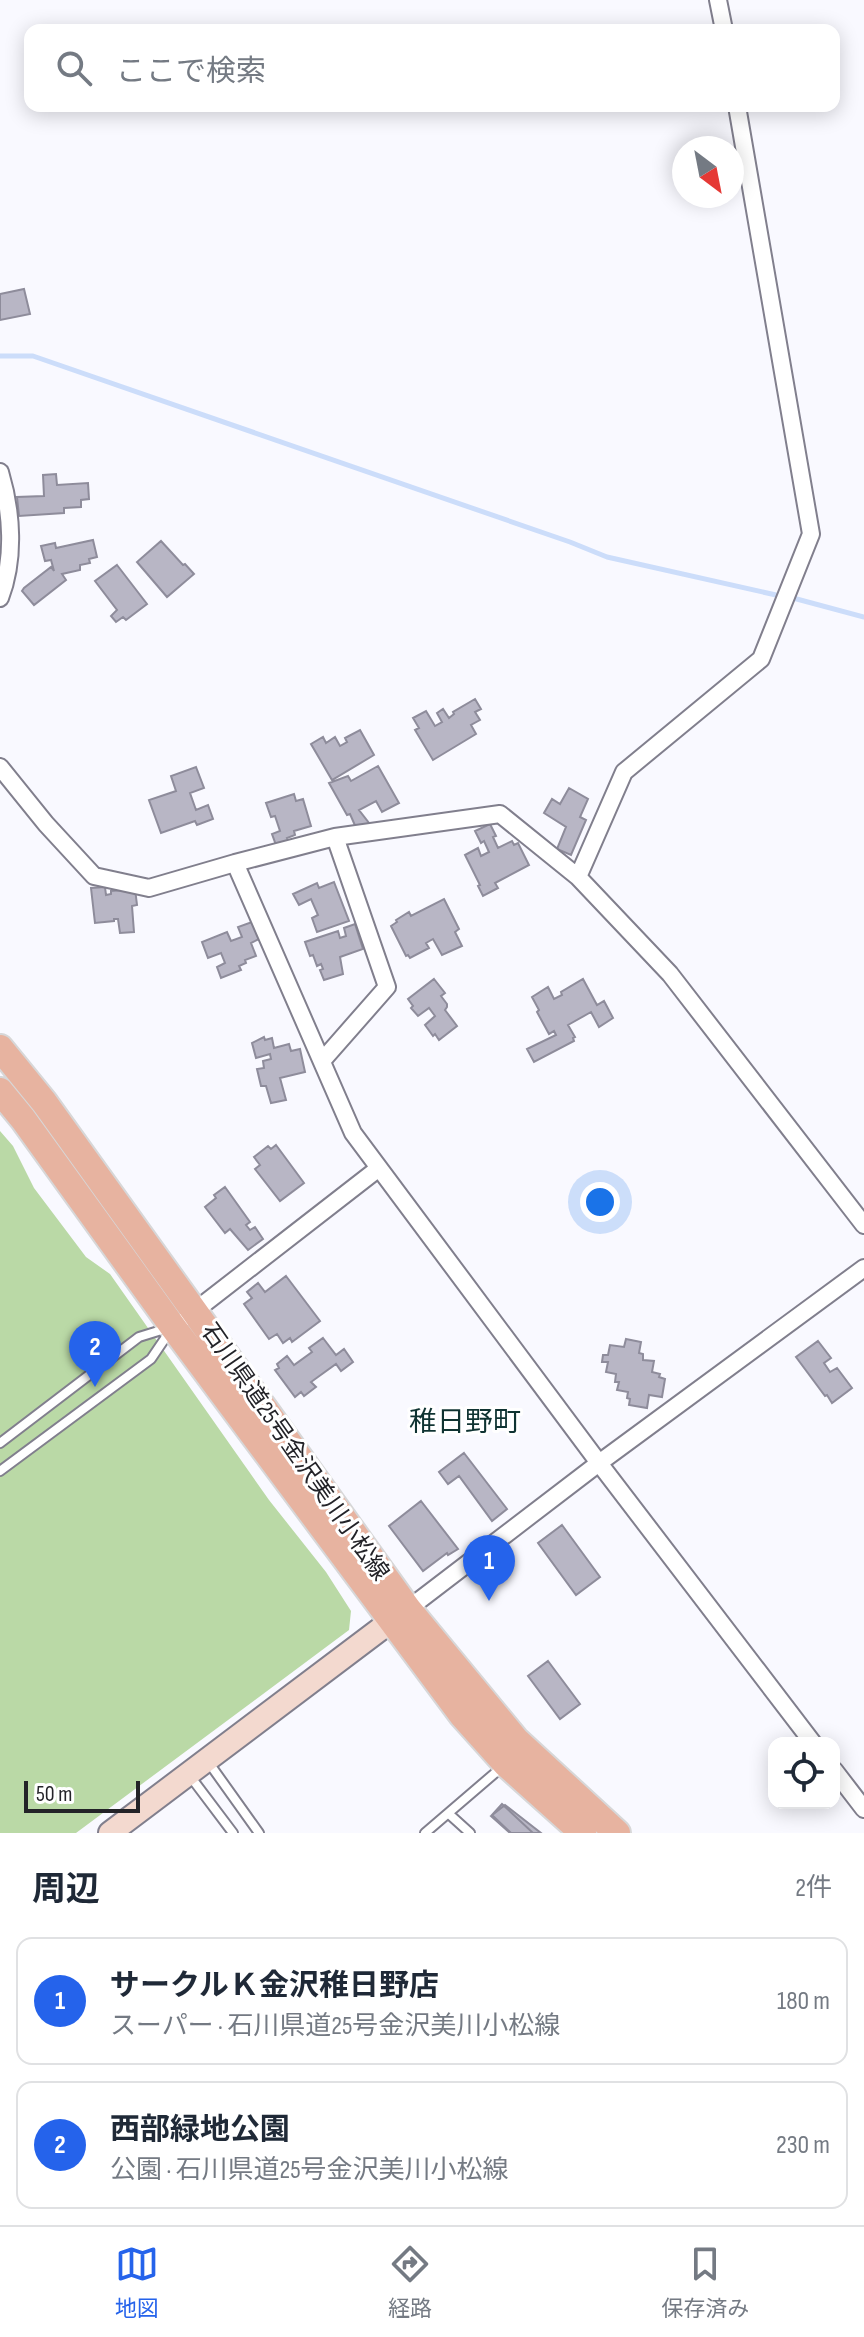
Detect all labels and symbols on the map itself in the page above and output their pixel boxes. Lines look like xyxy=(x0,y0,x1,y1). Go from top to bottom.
north arrow xyxy=(672,136,744,208)
your location xyxy=(580,1182,620,1222)
street label: 石川県道25号金沢美川小松線 xyxy=(195,1318,395,1586)
pin: 2 xyxy=(69,1321,121,1387)
district label: 稚日野町 xyxy=(409,1406,521,1439)
pin: 1 xyxy=(463,1535,515,1601)
scale bar xyxy=(24,1777,140,1813)

